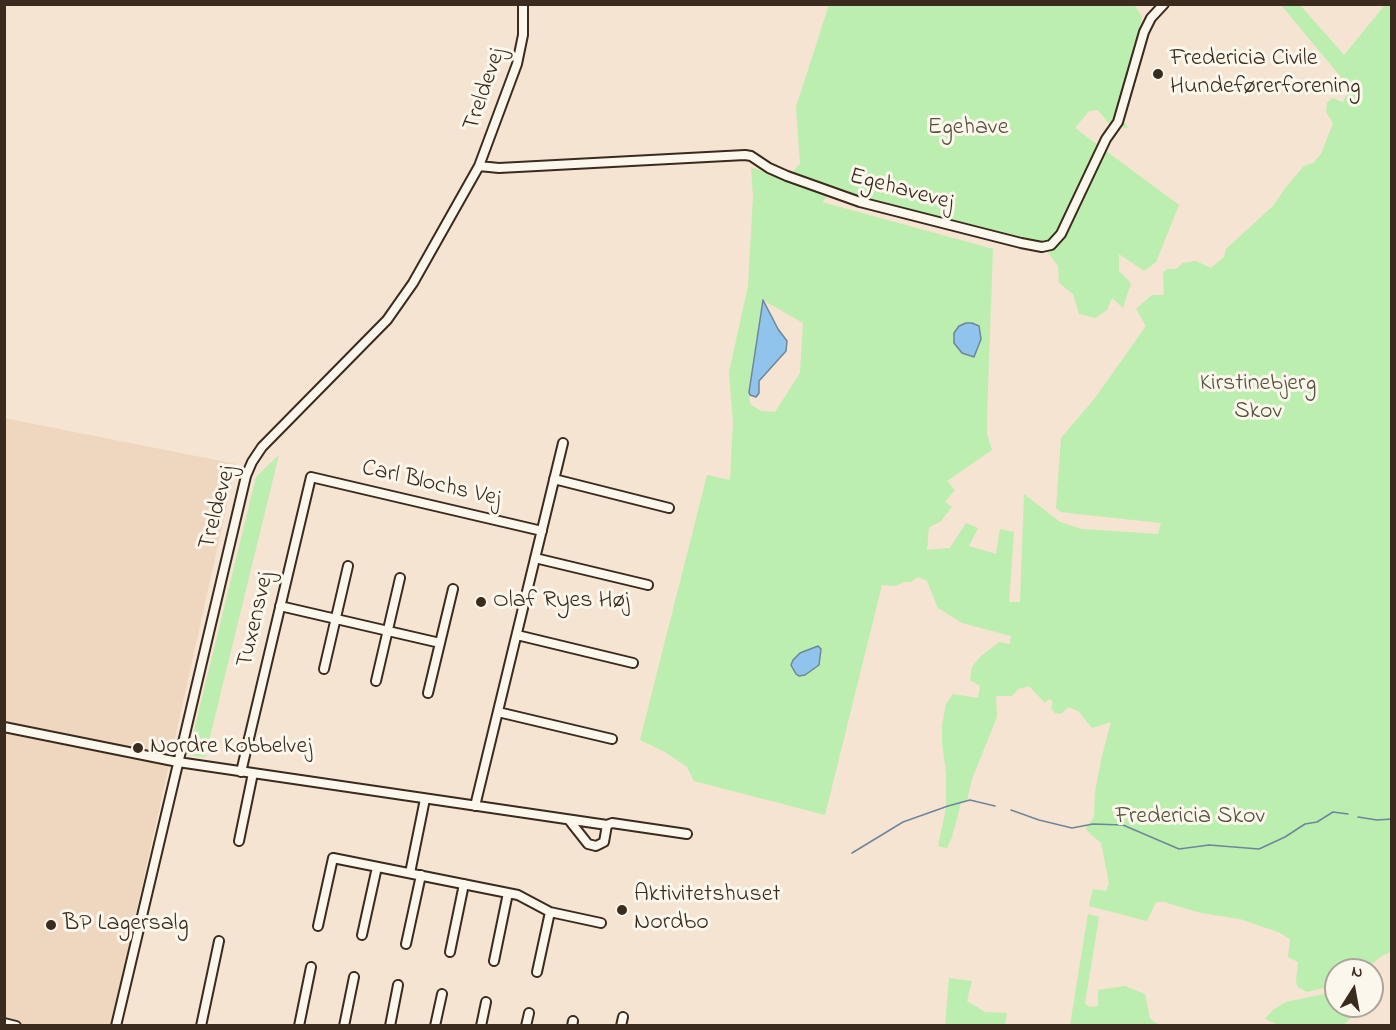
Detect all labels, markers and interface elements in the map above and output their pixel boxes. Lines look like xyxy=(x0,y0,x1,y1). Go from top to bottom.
street label: Treldevej xyxy=(458,45,514,135)
place label: Fredericia Civile Hundeførerforening xyxy=(1170,46,1361,102)
marker: Fredericia Civile Hundeførerforening xyxy=(1151,67,1165,81)
park label: Egehave xyxy=(927,115,1009,143)
street label: Egehavevej xyxy=(846,163,956,219)
park label: Kirstinebjerg Skov xyxy=(1200,371,1316,427)
street label: Carl Blochs Vej xyxy=(359,455,503,515)
street label: Treldevej xyxy=(194,463,244,553)
street label: Tuxensvej xyxy=(232,569,282,671)
place label: Olaf Ryes Høj xyxy=(493,588,629,616)
marker: Olaf Ryes Høj xyxy=(474,595,488,609)
place label: Nordre Kobbelvej xyxy=(150,734,312,762)
marker: Nordre Kobbelvej xyxy=(131,741,145,755)
park label: Fredericia Skov xyxy=(1115,804,1265,832)
place label: Aktivitetshuset Nordbo xyxy=(634,882,780,938)
marker: Aktivitetshuset Nordbo xyxy=(615,903,629,917)
place label: BP Lagersalg xyxy=(63,911,188,939)
marker: BP Lagersalg xyxy=(44,918,58,932)
north arrow xyxy=(1324,958,1384,1018)
text: N xyxy=(1349,959,1365,985)

